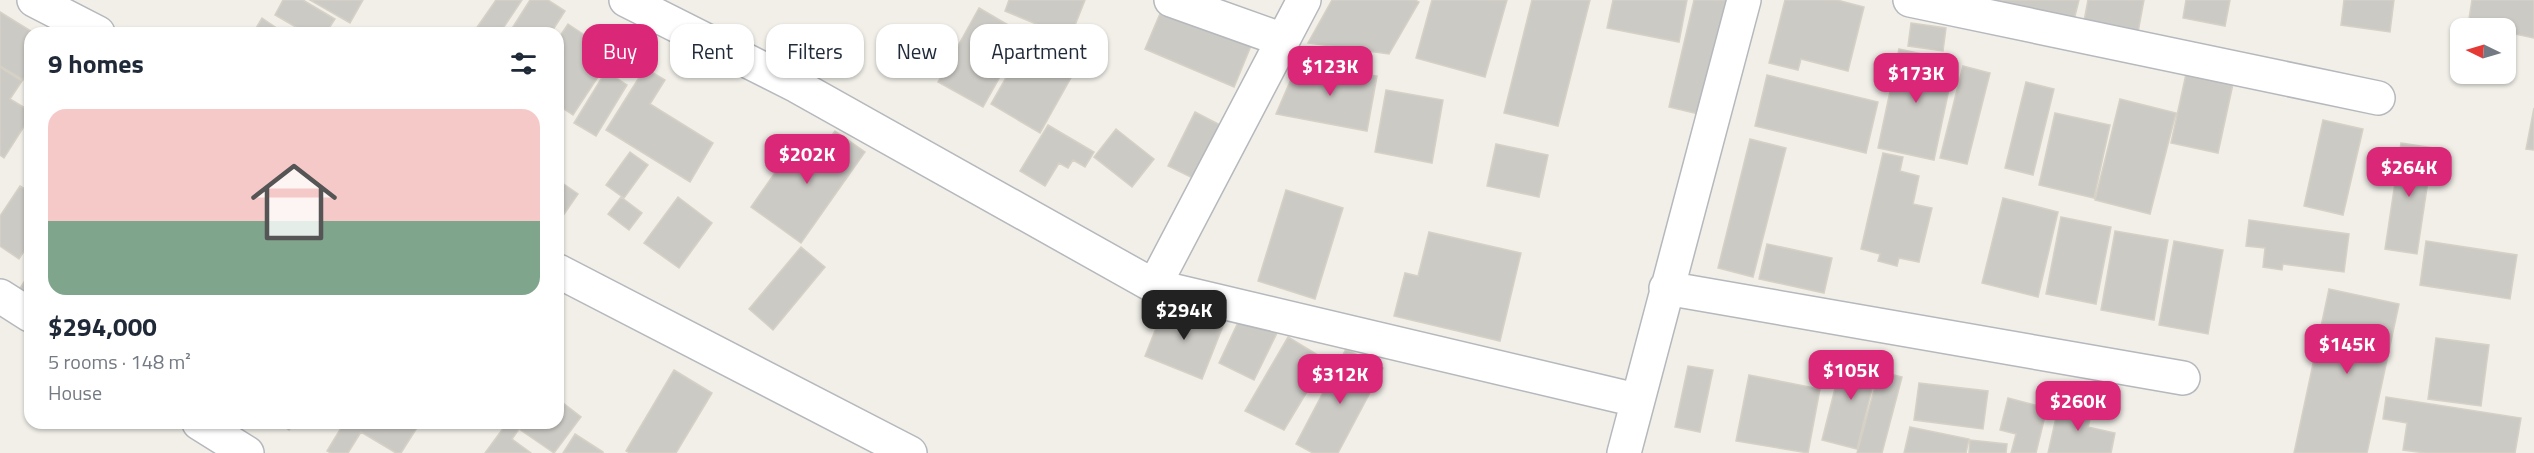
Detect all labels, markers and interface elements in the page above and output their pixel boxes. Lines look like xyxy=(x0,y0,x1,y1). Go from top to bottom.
north arrow xyxy=(2450,18,2516,84)
map controls xyxy=(2450,18,2516,84)
chip: Buy xyxy=(582,24,658,78)
chip: Rent xyxy=(670,24,754,78)
chip: Filters xyxy=(766,24,864,78)
chip: New xyxy=(876,24,958,78)
chip: Apartment xyxy=(970,24,1108,78)
text: 9 homes xyxy=(48,44,144,83)
pin: $123K xyxy=(1288,46,1372,97)
icon: filters xyxy=(507,47,540,80)
text: $123K xyxy=(1302,50,1358,81)
pin: $173K xyxy=(1874,53,1958,104)
text: $173K xyxy=(1888,57,1944,88)
pin: $202K xyxy=(765,134,849,185)
text: $202K xyxy=(779,138,835,169)
pin: $264K xyxy=(2367,147,2451,198)
icon: home xyxy=(240,148,348,256)
text: $264K xyxy=(2381,151,2437,182)
pin: $294K xyxy=(1142,290,1226,341)
text: $294K xyxy=(1156,294,1212,325)
text: $294,000 xyxy=(48,307,157,346)
pin: $145K xyxy=(2305,324,2389,375)
text: $145K xyxy=(2319,328,2375,359)
text: 5 rooms · 148 m² xyxy=(48,346,191,377)
pin: $105K xyxy=(1809,350,1893,401)
pin: $312K xyxy=(1298,354,1382,405)
text: $105K xyxy=(1823,354,1879,385)
text: $312K xyxy=(1312,358,1368,389)
text: House xyxy=(48,377,102,408)
pin: $260K xyxy=(2036,381,2120,432)
text: $260K xyxy=(2050,385,2106,416)

